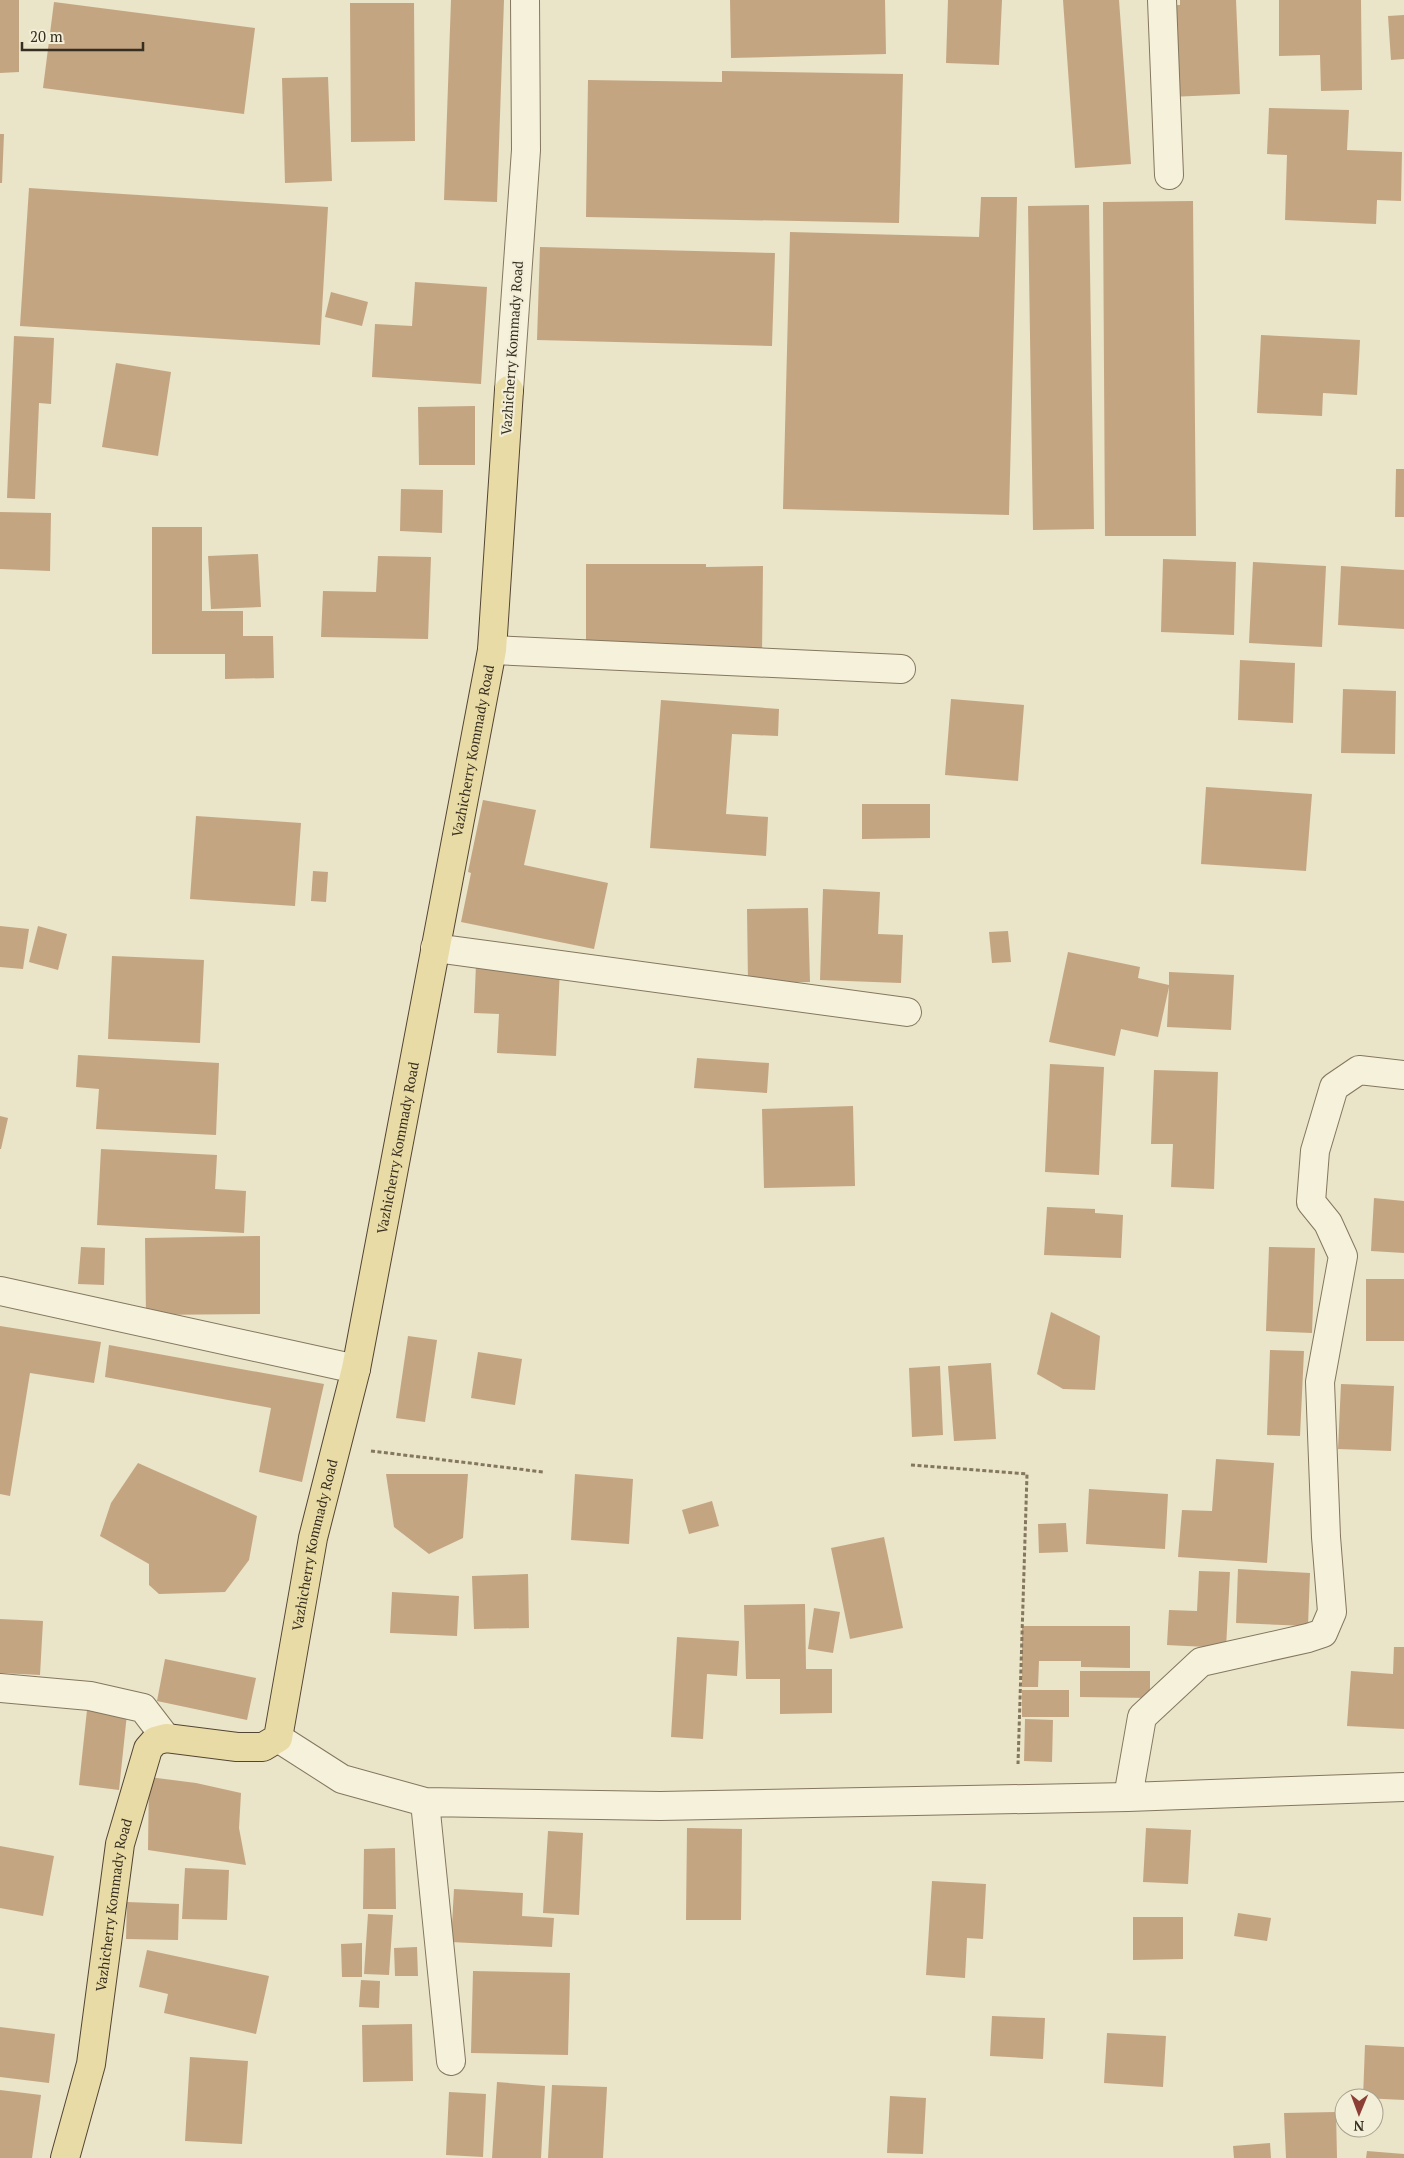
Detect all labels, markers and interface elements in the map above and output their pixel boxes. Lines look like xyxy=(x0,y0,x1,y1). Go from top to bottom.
scale bar xyxy=(22,20,144,52)
text: 20 m xyxy=(30,26,63,46)
street label: Vazhicherry Kommady Road xyxy=(496,260,527,436)
street label: Vazhicherry Kommady Road xyxy=(447,663,498,839)
street label: Vazhicherry Kommady Road xyxy=(372,1060,423,1236)
street label: Vazhicherry Kommady Road xyxy=(287,1457,342,1632)
street label: Vazhicherry Kommady Road xyxy=(91,1816,136,1993)
north arrow xyxy=(1334,2088,1384,2138)
text: N xyxy=(1353,2117,1364,2136)

